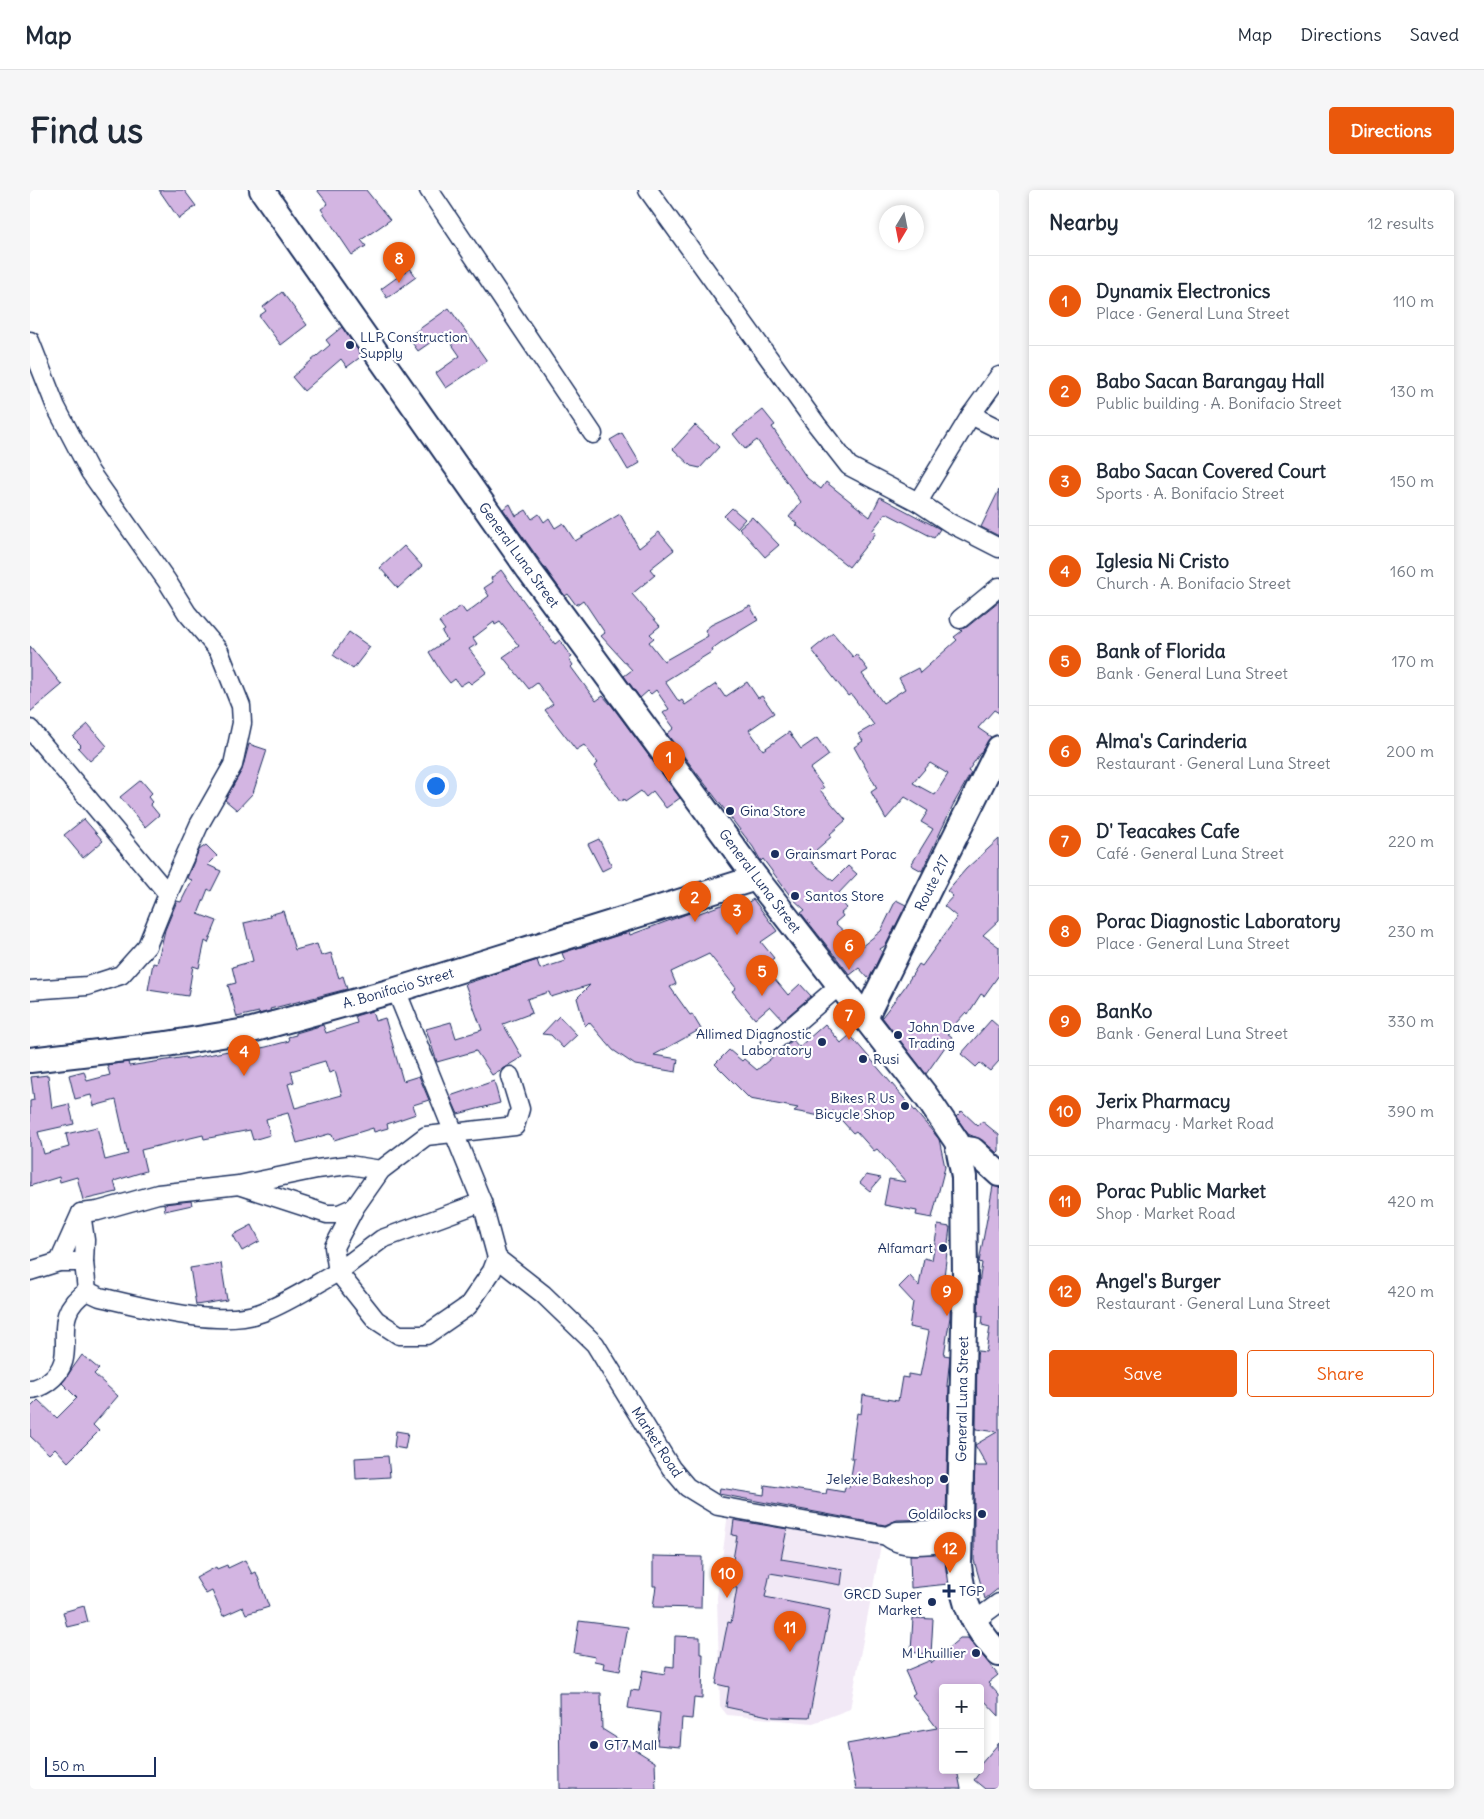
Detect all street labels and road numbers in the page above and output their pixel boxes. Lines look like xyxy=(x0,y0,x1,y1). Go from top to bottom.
street label: General Luna Street xyxy=(475,499,563,611)
street label: General Luna Street xyxy=(715,825,805,937)
street label: Route 217 xyxy=(911,852,953,914)
street label: A. Bonifacio Street xyxy=(340,963,456,1012)
street label: General Luna Street xyxy=(952,1336,972,1462)
street label: Market Road xyxy=(628,1403,686,1481)

